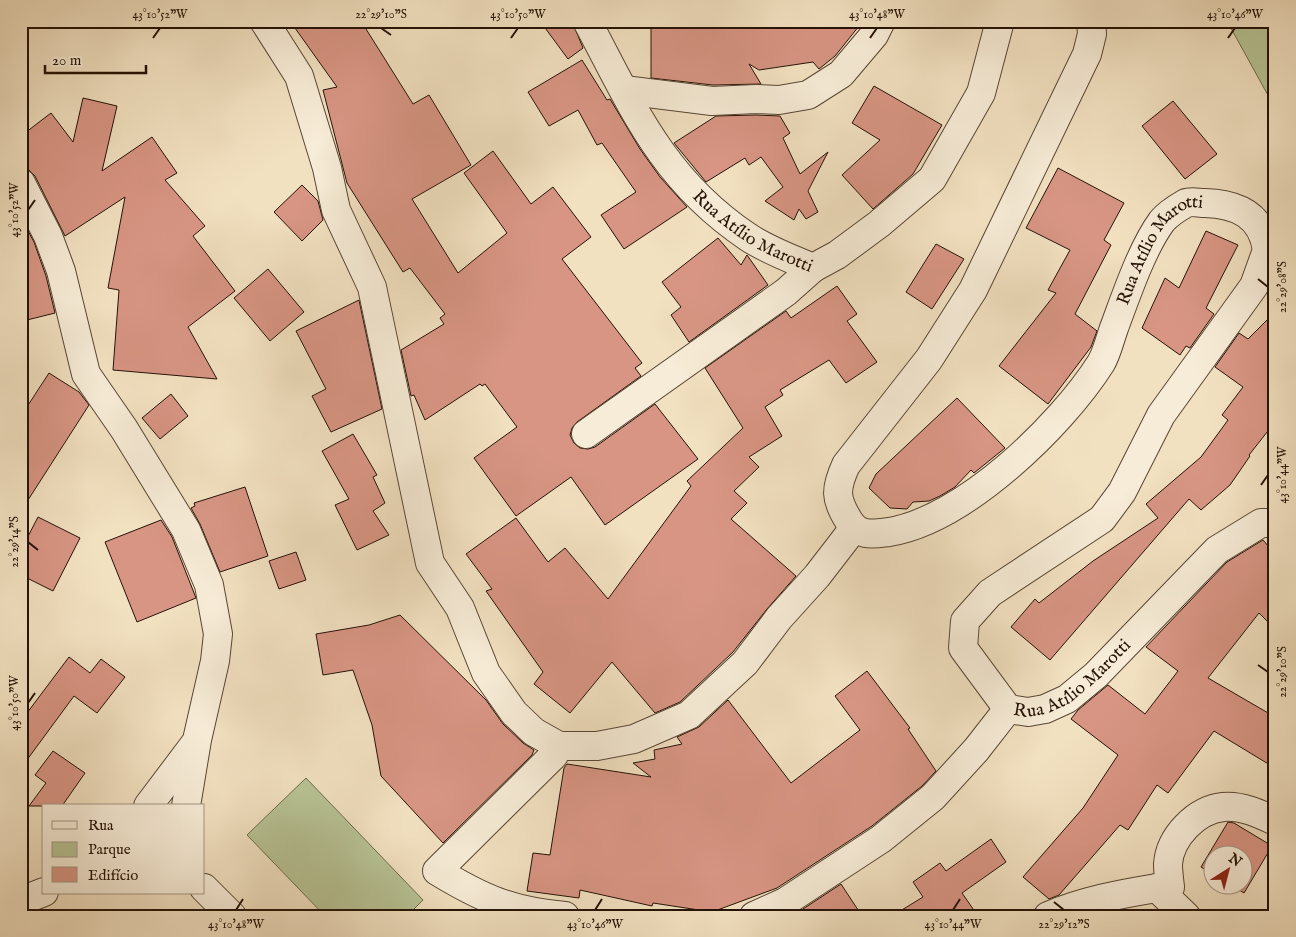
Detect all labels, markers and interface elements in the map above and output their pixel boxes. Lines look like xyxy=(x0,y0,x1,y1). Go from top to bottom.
text: 43°10'52"W xyxy=(132,7,188,22)
text: 22°29'10"S xyxy=(355,7,407,22)
text: 43°10'50"W xyxy=(490,7,546,22)
text: 43°10'48"W xyxy=(849,7,905,22)
text: 43°10'46"W xyxy=(1207,7,1264,22)
scale bar xyxy=(45,42,146,74)
text: 20 m xyxy=(52,51,82,70)
text: 43°10'52"W xyxy=(7,182,22,238)
street label: Rua Atílio Marotti xyxy=(687,185,816,278)
street label: Rua Atílio Marotti xyxy=(1112,190,1204,308)
text: 22°29'08"S xyxy=(1275,261,1290,313)
text: 43°10'44"W xyxy=(1275,446,1290,503)
text: 22°29'14"S xyxy=(7,516,22,568)
street label: Rua Atílio Marotti xyxy=(1012,634,1136,724)
text: 22°29'10"S xyxy=(1275,646,1290,698)
text: 43°10'50"W xyxy=(7,675,22,731)
legend xyxy=(42,804,205,894)
text: Rua xyxy=(88,816,114,835)
text: Parque xyxy=(88,840,131,859)
north arrow xyxy=(1204,844,1254,894)
text: N xyxy=(1224,849,1245,871)
text: Edifício xyxy=(88,866,138,885)
text: 43°10'48"W xyxy=(208,917,264,932)
text: 43°10'46"W xyxy=(567,917,624,932)
text: 43°10'44"W xyxy=(925,917,982,932)
text: 22°29'12"S xyxy=(1038,917,1090,932)

